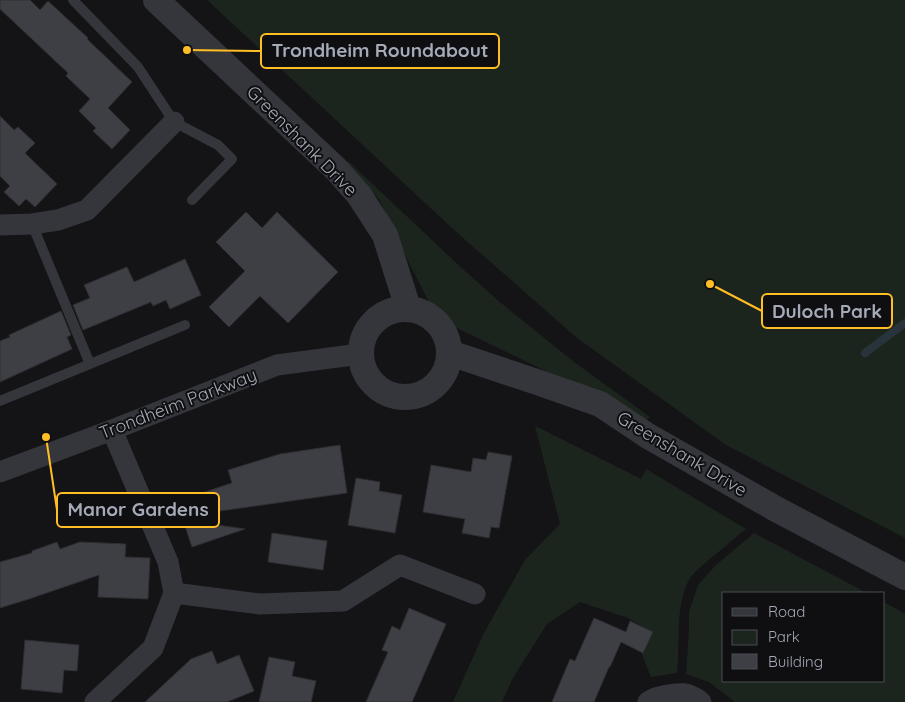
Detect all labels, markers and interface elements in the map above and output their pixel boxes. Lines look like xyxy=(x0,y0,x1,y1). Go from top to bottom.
callout: Trondheim Roundabout xyxy=(261,34,499,68)
text: Trondheim Roundabout xyxy=(271,38,489,62)
street label: Greenshank Drive xyxy=(242,80,363,201)
callout: Duloch Park xyxy=(762,294,892,328)
text: Duloch Park xyxy=(772,299,882,323)
street label: Trondheim Parkway xyxy=(96,363,260,444)
street label: Greenshank Drive xyxy=(613,406,751,501)
callout: Manor Gardens xyxy=(57,493,219,527)
text: Manor Gardens xyxy=(67,497,209,521)
legend xyxy=(722,592,885,682)
text: Road xyxy=(768,602,805,621)
text: Park xyxy=(768,627,800,646)
text: Building xyxy=(768,652,823,671)

